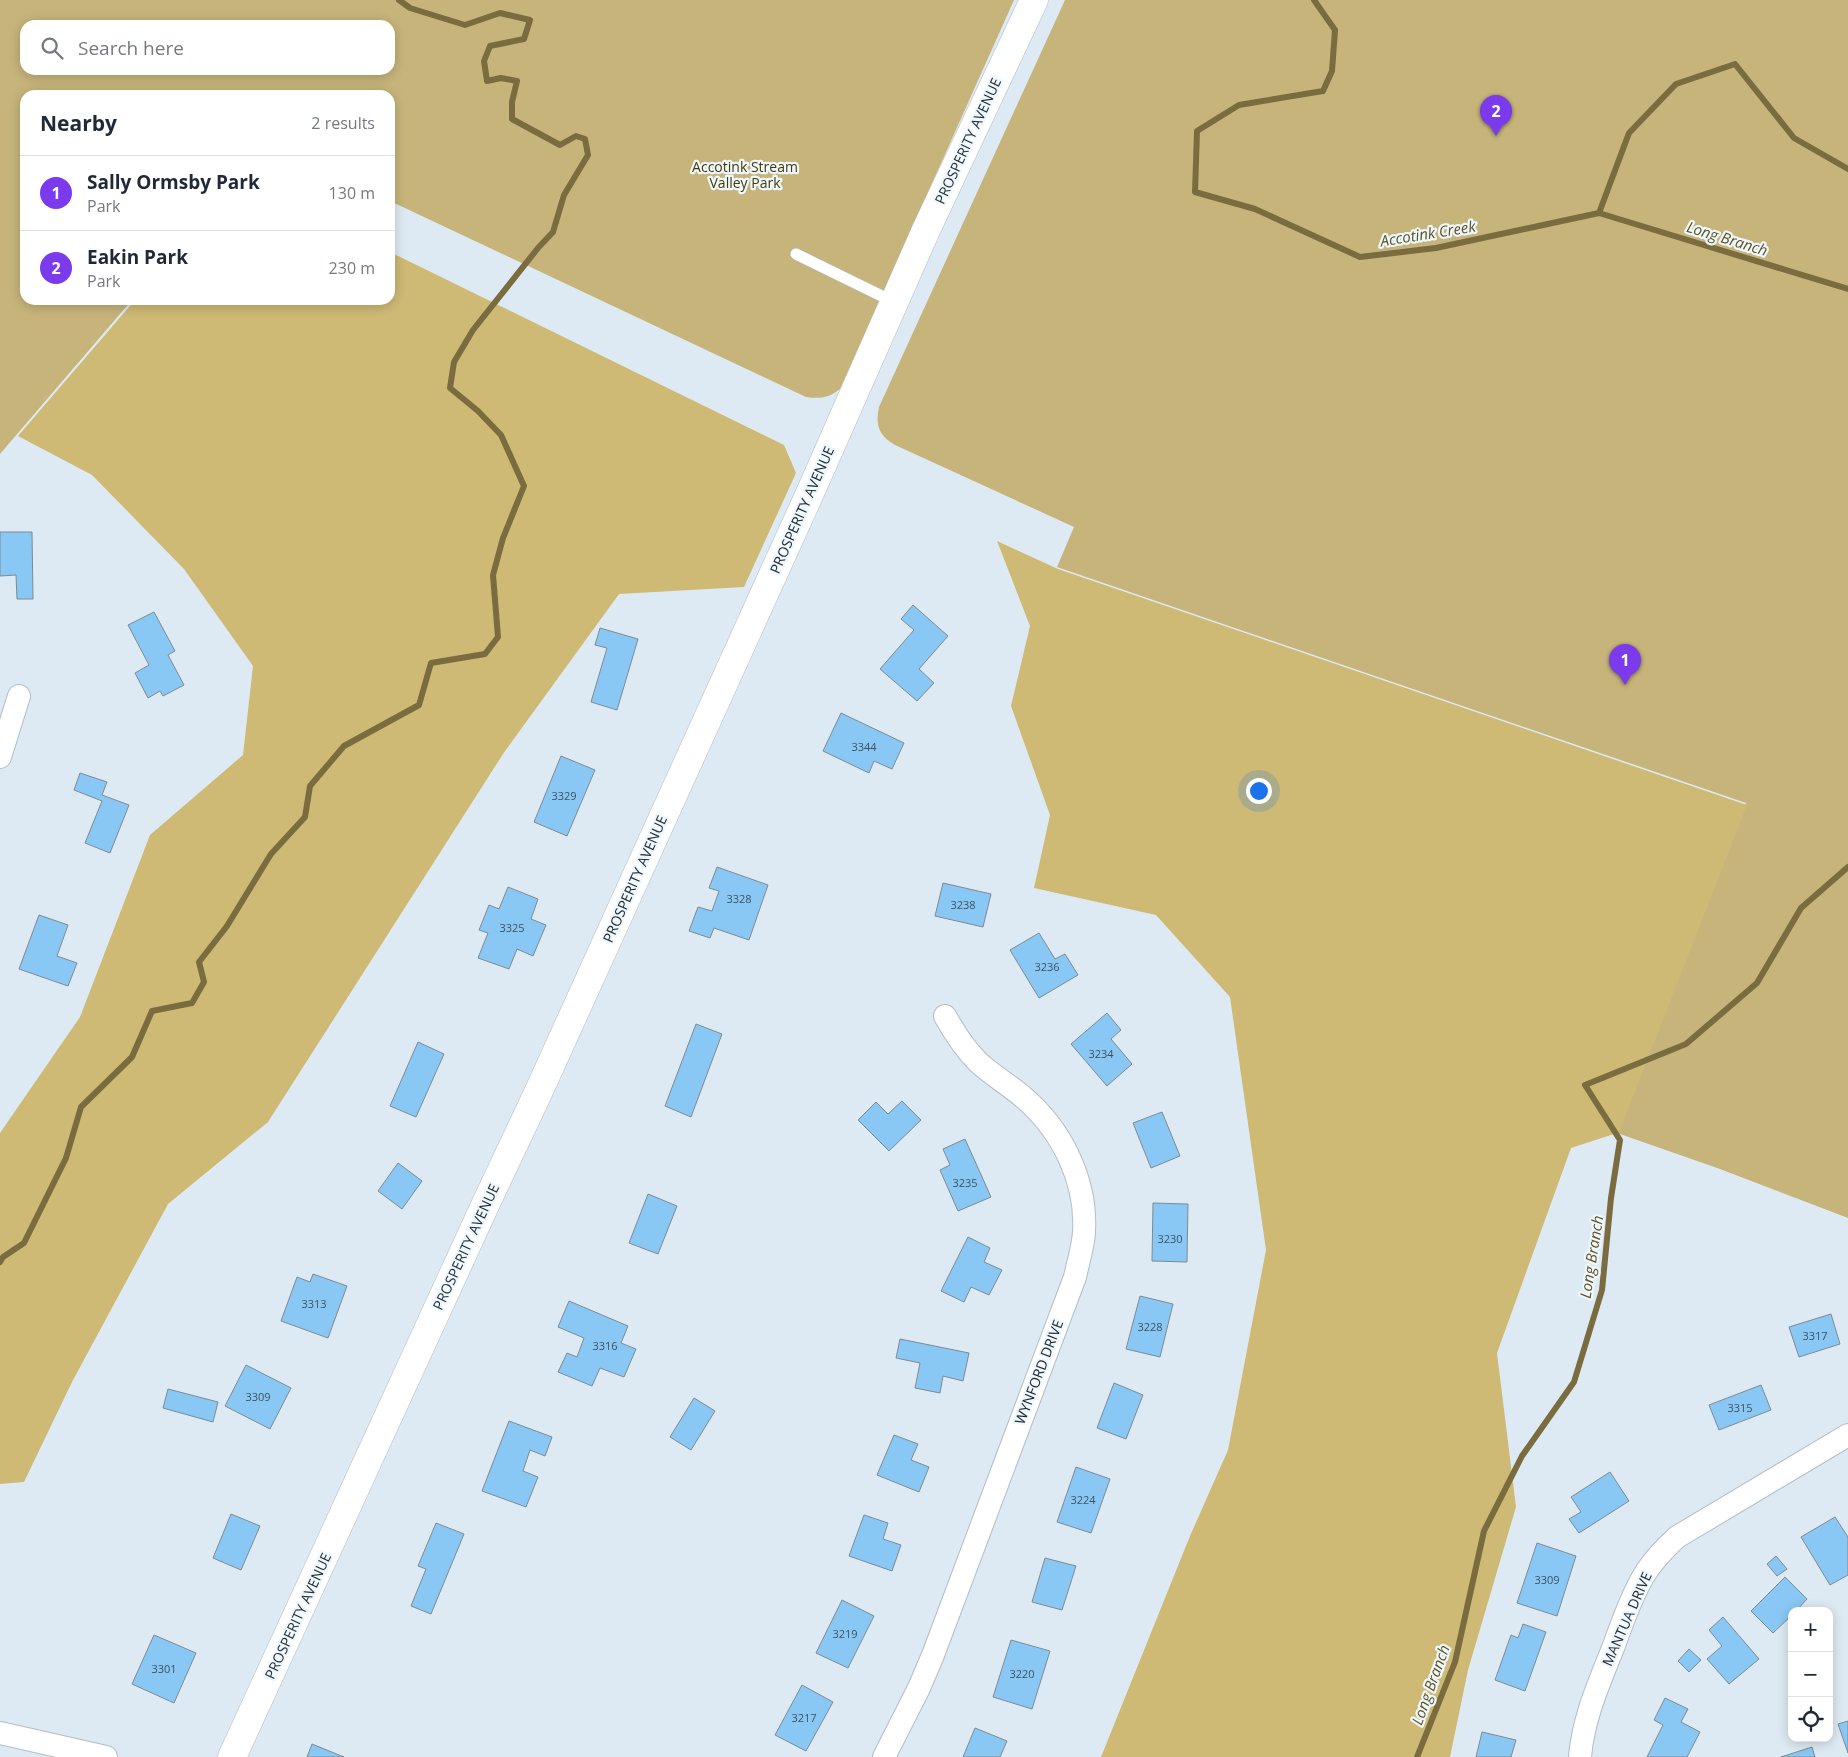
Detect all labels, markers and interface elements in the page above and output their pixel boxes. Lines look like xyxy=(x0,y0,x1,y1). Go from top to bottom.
search box xyxy=(20,20,395,75)
icon: search xyxy=(38,34,66,62)
text: Search here xyxy=(78,35,184,61)
street label: PROSPERITY AVENUE xyxy=(930,75,1005,207)
pin: 2 xyxy=(1480,95,1512,136)
text: Nearby xyxy=(40,109,117,137)
text: 2 results xyxy=(311,112,375,134)
park label: Accotink Stream Valley Park xyxy=(692,157,798,192)
text: Sally Ormsby Park xyxy=(87,169,260,195)
text: 1 xyxy=(51,182,61,204)
text: 130 m xyxy=(329,182,375,204)
text: Park xyxy=(87,195,120,217)
water label: Accotink Creek xyxy=(1378,216,1478,251)
water label: Long Branch xyxy=(1684,216,1770,260)
text: Eakin Park xyxy=(87,244,188,270)
text: 2 xyxy=(51,257,61,279)
text: 230 m xyxy=(329,257,375,279)
text: Park xyxy=(87,270,120,292)
street label: PROSPERITY AVENUE xyxy=(765,443,838,576)
pin: 1 xyxy=(1609,644,1641,685)
house number: 3344 xyxy=(851,739,877,754)
your location xyxy=(1246,778,1272,804)
house number: 3329 xyxy=(551,788,577,803)
street label: PROSPERITY AVENUE xyxy=(598,812,671,945)
house number: 3328 xyxy=(726,891,752,906)
house number: 3238 xyxy=(950,897,976,912)
house number: 3325 xyxy=(499,920,525,935)
house number: 3236 xyxy=(1034,959,1060,974)
house number: 3234 xyxy=(1088,1046,1114,1061)
house number: 3235 xyxy=(952,1175,978,1190)
street label: PROSPERITY AVENUE xyxy=(428,1181,503,1313)
water label: Long Branch xyxy=(1575,1214,1607,1300)
house number: 3230 xyxy=(1157,1231,1183,1246)
house number: 3313 xyxy=(301,1296,327,1311)
street label: WYNFORD DRIVE xyxy=(1010,1317,1067,1427)
house number: 3228 xyxy=(1137,1319,1163,1334)
house number: 3317 xyxy=(1802,1328,1828,1343)
house number: 3316 xyxy=(592,1338,618,1353)
house number: 3309 xyxy=(245,1389,271,1404)
house number: 3315 xyxy=(1727,1400,1753,1415)
house number: 3224 xyxy=(1070,1492,1096,1507)
street label: PROSPERITY AVENUE xyxy=(260,1550,335,1682)
street label: MANTUA DRIVE xyxy=(1597,1569,1656,1669)
house number: 3309 xyxy=(1534,1572,1560,1587)
map controls xyxy=(1788,1607,1833,1742)
button: + xyxy=(1788,1607,1833,1652)
house number: 3219 xyxy=(832,1626,858,1641)
water label: Long Branch xyxy=(1406,1642,1454,1727)
button: − xyxy=(1788,1652,1833,1697)
house number: 3301 xyxy=(151,1661,177,1676)
house number: 3220 xyxy=(1009,1666,1035,1681)
button: locate xyxy=(1788,1697,1833,1742)
house number: 3217 xyxy=(791,1710,817,1725)

